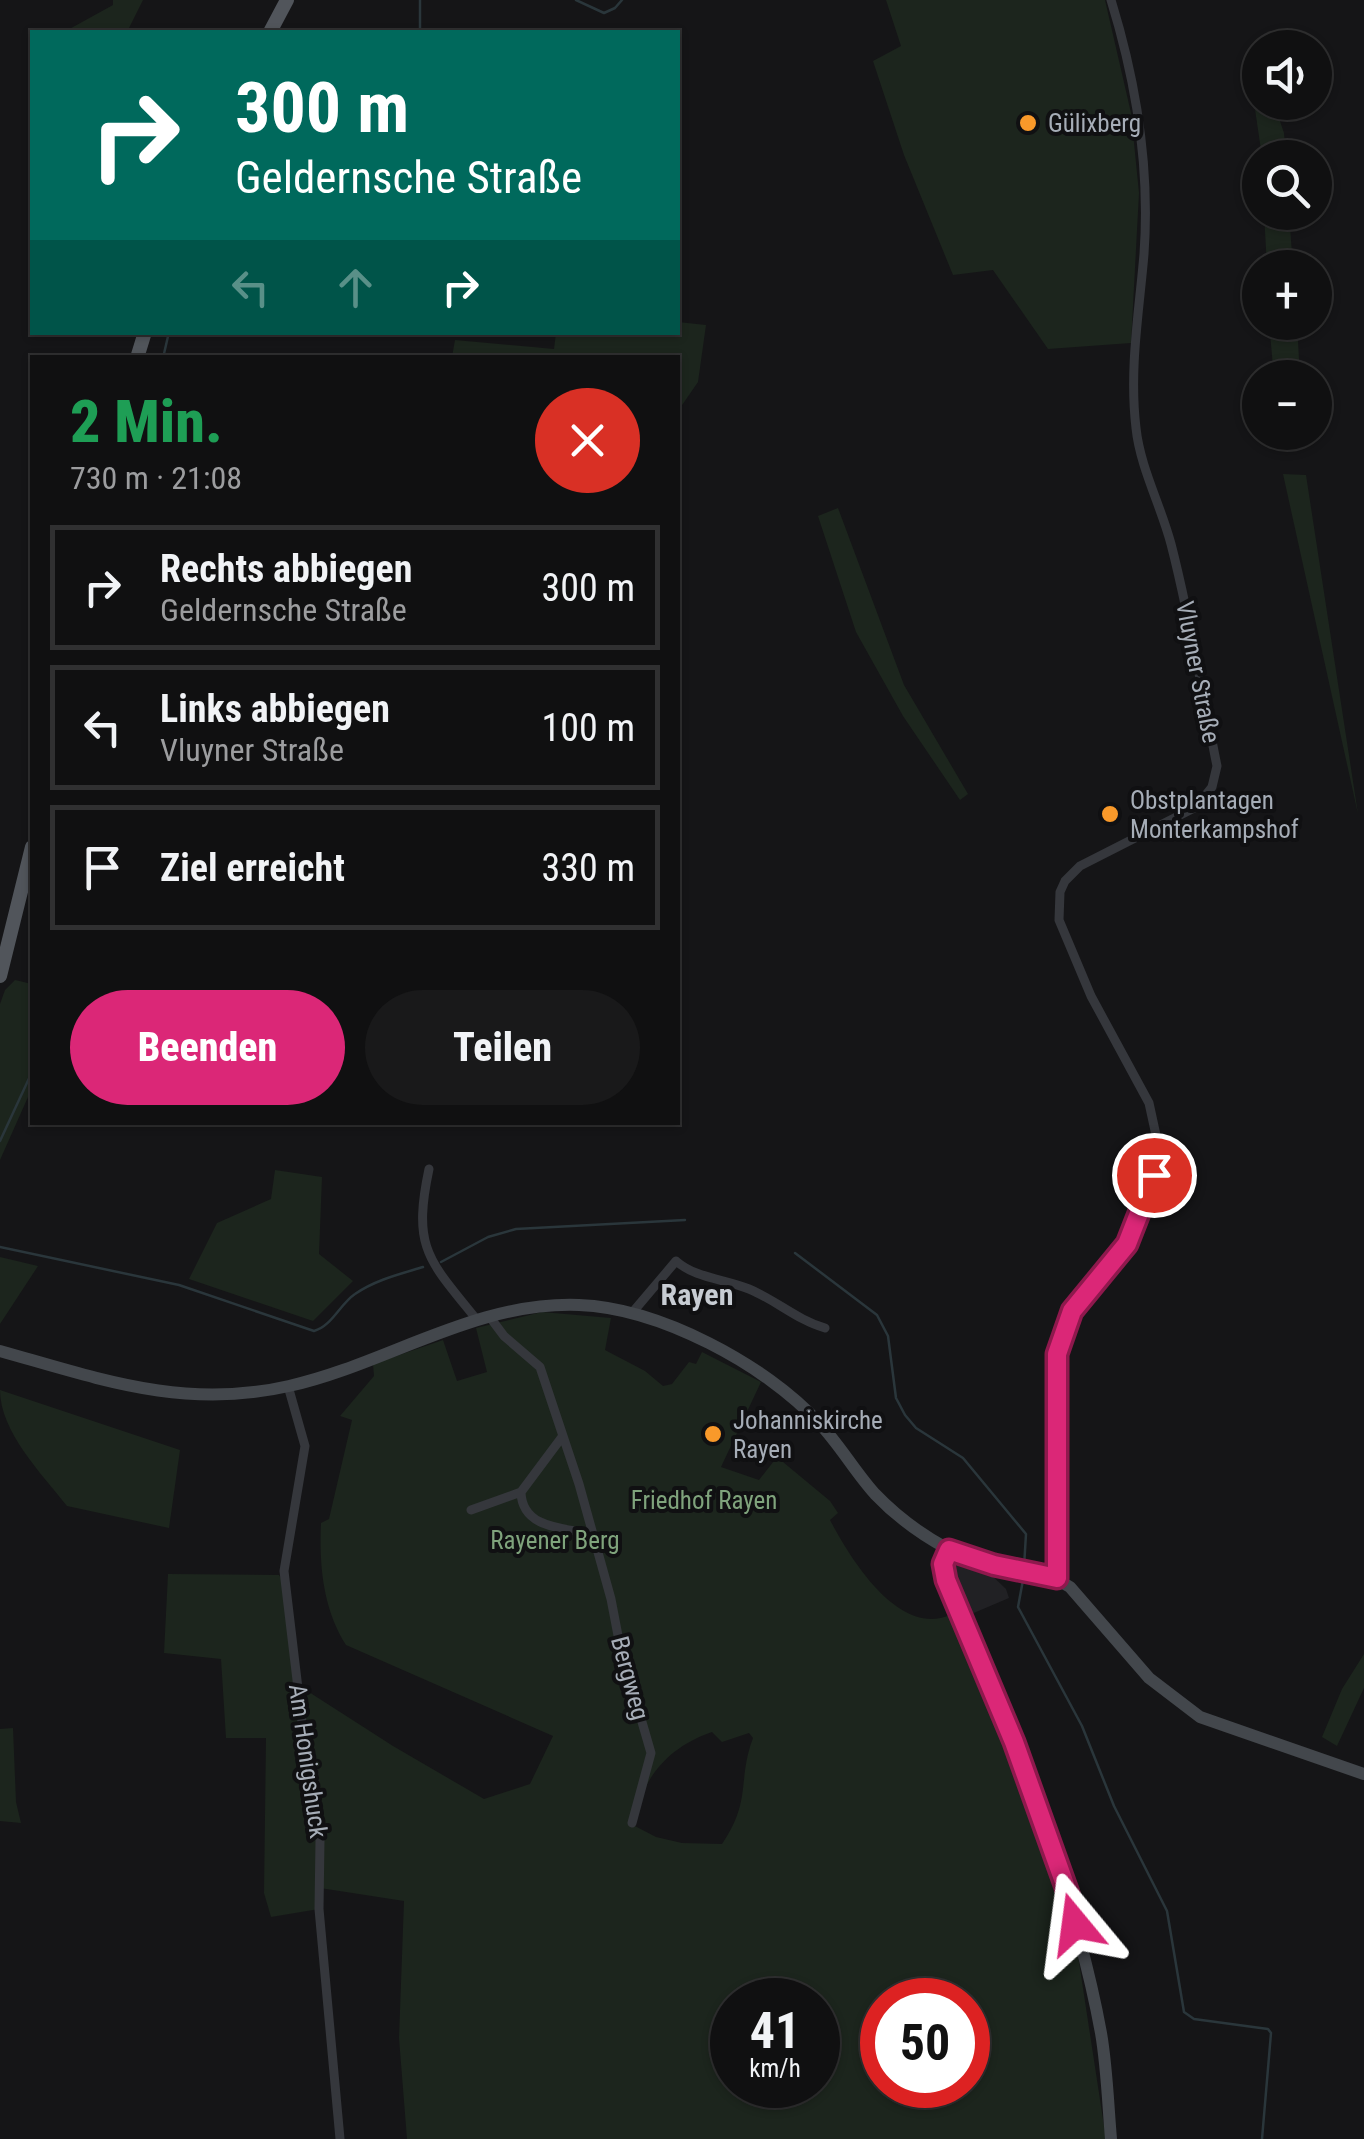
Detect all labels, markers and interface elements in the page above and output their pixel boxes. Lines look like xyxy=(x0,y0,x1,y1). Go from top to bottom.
map controls xyxy=(1242,30,1332,450)
button: sound xyxy=(1242,30,1332,120)
text: 300 m xyxy=(235,67,409,149)
icon: right xyxy=(70,70,200,200)
place label: Gülixberg xyxy=(1048,109,1141,138)
marker: Gülixberg xyxy=(1017,112,1039,134)
button: search xyxy=(1242,140,1332,230)
text: Geldernsche Straße xyxy=(235,151,582,204)
button: + xyxy=(1242,250,1332,340)
icon: left xyxy=(223,260,278,315)
icon: ahead xyxy=(328,260,383,315)
icon: right xyxy=(433,260,488,315)
button: − xyxy=(1242,360,1332,450)
text: 2 Min. xyxy=(70,386,223,457)
button: close xyxy=(535,388,640,493)
text: 730 m · 21:08 xyxy=(70,459,242,497)
text: Rechts abbiegen xyxy=(160,547,412,591)
icon: right xyxy=(75,560,130,615)
text: 300 m xyxy=(541,566,635,610)
text: Geldernsche Straße xyxy=(160,591,407,629)
street label: Vluyner Straße xyxy=(1170,599,1226,745)
text: Links abbiegen xyxy=(160,687,390,731)
icon: left xyxy=(75,700,130,755)
text: 100 m xyxy=(541,706,635,750)
text: Vluyner Straße xyxy=(160,731,344,769)
place label: Obstplantagen Monterkampshof xyxy=(1130,786,1299,844)
marker: Obstplantagen Monterkampshof xyxy=(1099,803,1121,825)
icon: arrive xyxy=(75,840,130,895)
text: Ziel erreicht xyxy=(160,846,345,890)
text: 330 m xyxy=(541,846,635,890)
button: Beenden xyxy=(70,990,345,1105)
button: Teilen xyxy=(365,990,640,1105)
pin xyxy=(1112,1133,1197,1218)
icon: arrive xyxy=(1127,1148,1182,1203)
district label: Rayen xyxy=(661,1277,733,1312)
place label: Johanniskirche Rayen xyxy=(733,1406,883,1464)
marker: Johanniskirche Rayen xyxy=(702,1423,724,1445)
park label: Friedhof Rayen xyxy=(631,1486,777,1515)
park label: Rayener Berg xyxy=(490,1526,620,1555)
street label: Bergweg xyxy=(605,1633,655,1723)
street label: Am Honigshuck xyxy=(283,1682,333,1841)
position arrow xyxy=(1023,1872,1127,1976)
speed limit sign: 50 xyxy=(860,1978,990,2108)
text: 41 xyxy=(750,2002,800,2060)
text: km/h xyxy=(749,2054,801,2083)

